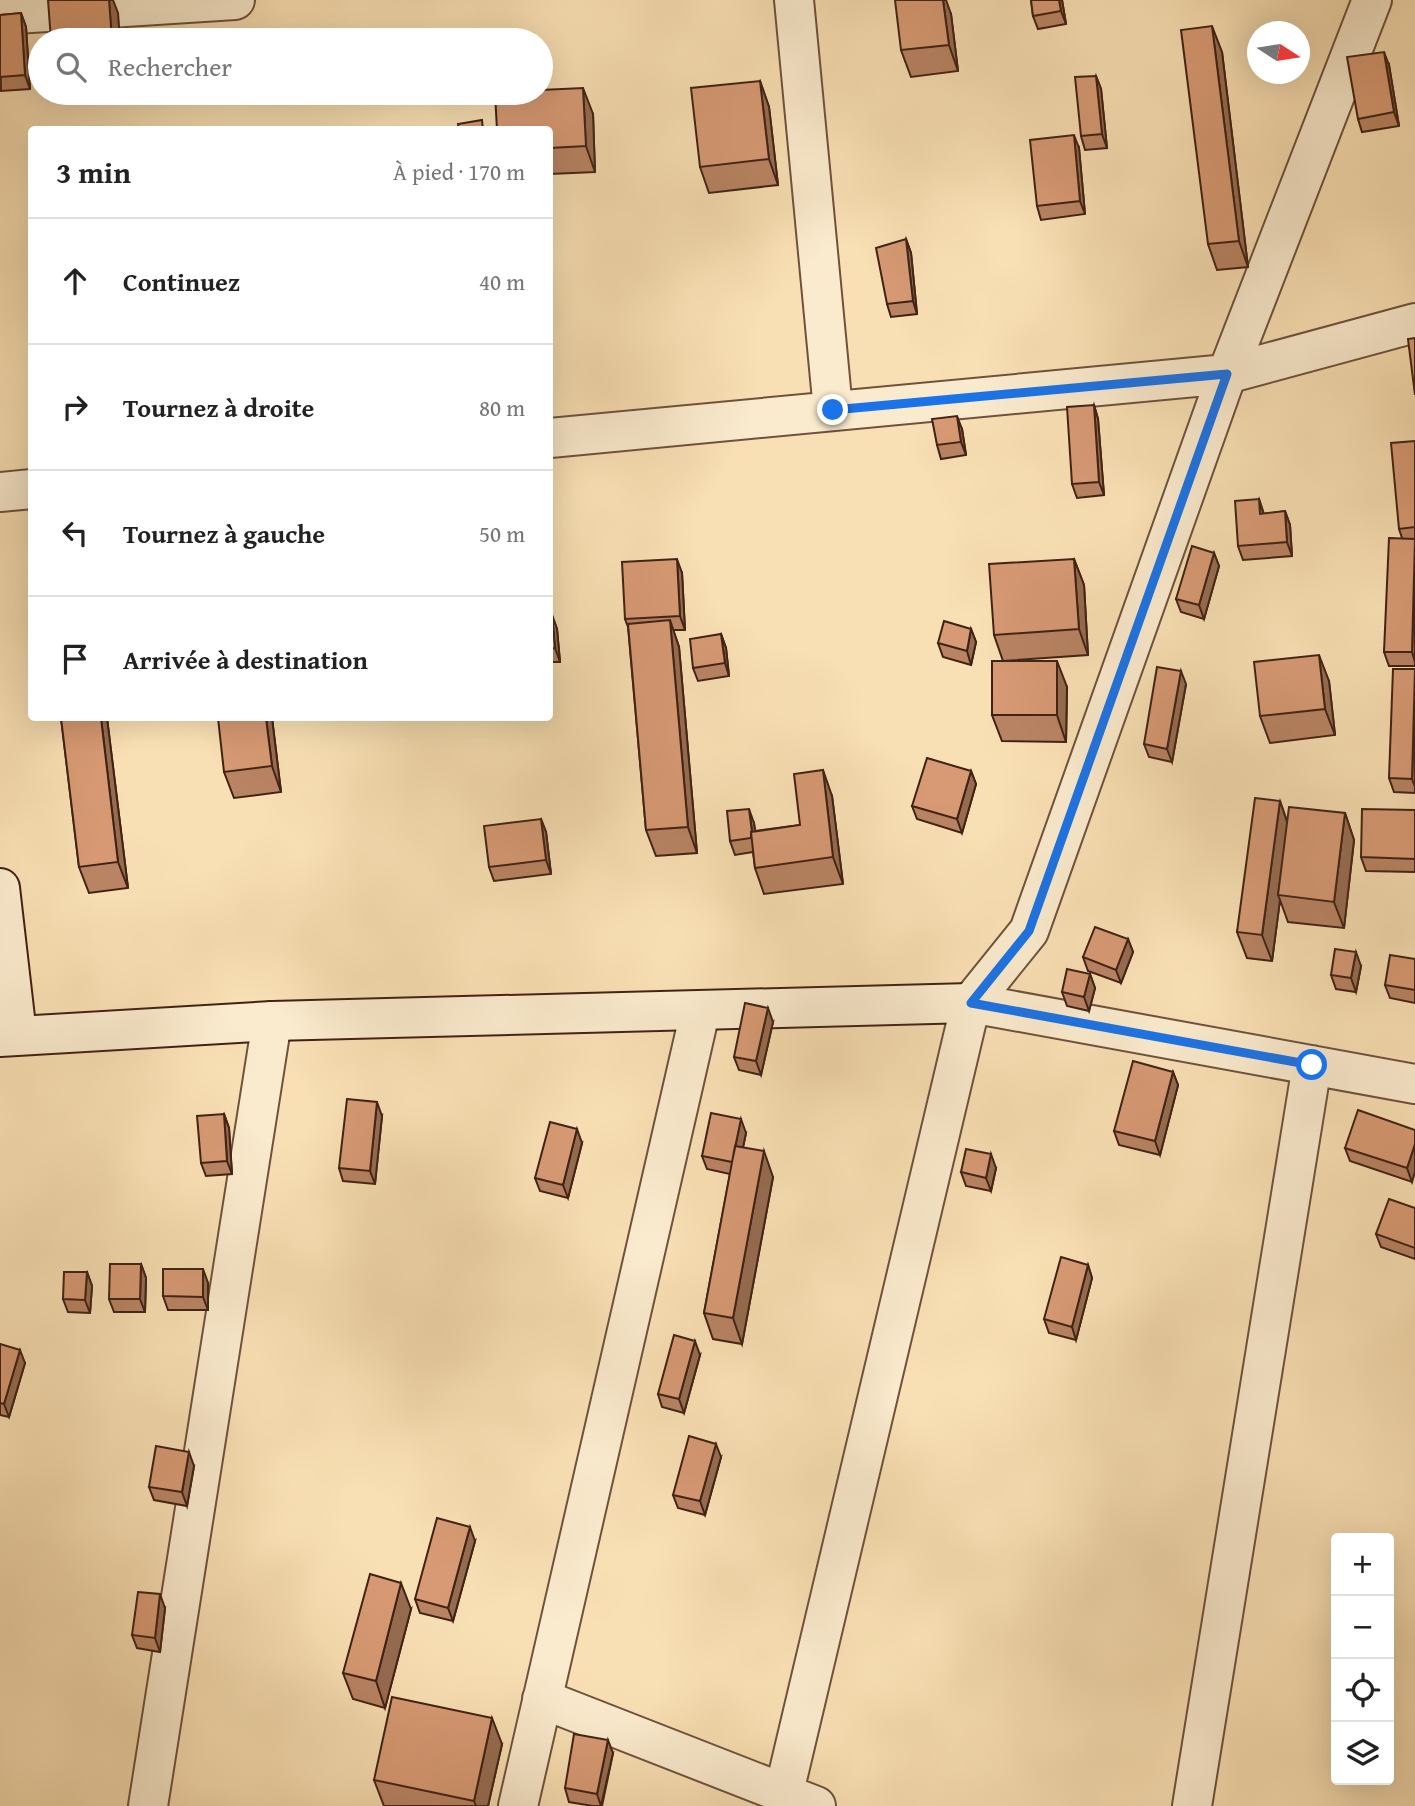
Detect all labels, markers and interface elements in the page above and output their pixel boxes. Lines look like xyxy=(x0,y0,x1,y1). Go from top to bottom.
north arrow xyxy=(1247,21,1310,84)
search box xyxy=(28,28,553,105)
text: Rechercher xyxy=(108,47,232,86)
icon: search xyxy=(52,48,90,86)
text: 3 min xyxy=(56,150,131,194)
text: À pied · 170 m xyxy=(393,155,525,188)
icon: ahead xyxy=(56,262,94,300)
text: Continuez xyxy=(123,262,240,301)
text: 40 m xyxy=(479,265,525,298)
icon: right xyxy=(56,388,94,426)
text: Tournez à droite xyxy=(123,388,314,427)
text: 80 m xyxy=(479,391,525,424)
route end xyxy=(817,394,848,425)
icon: left xyxy=(56,514,94,552)
text: Tournez à gauche xyxy=(123,514,325,553)
text: 50 m xyxy=(479,517,525,550)
icon: arrive xyxy=(56,640,94,678)
text: Arrivée à destination xyxy=(123,640,368,679)
route start xyxy=(1296,1049,1327,1080)
map controls xyxy=(1331,1533,1394,1785)
button: + xyxy=(1331,1533,1394,1596)
button: − xyxy=(1331,1596,1394,1659)
button: locate xyxy=(1331,1659,1394,1722)
button: layers xyxy=(1331,1722,1394,1785)

